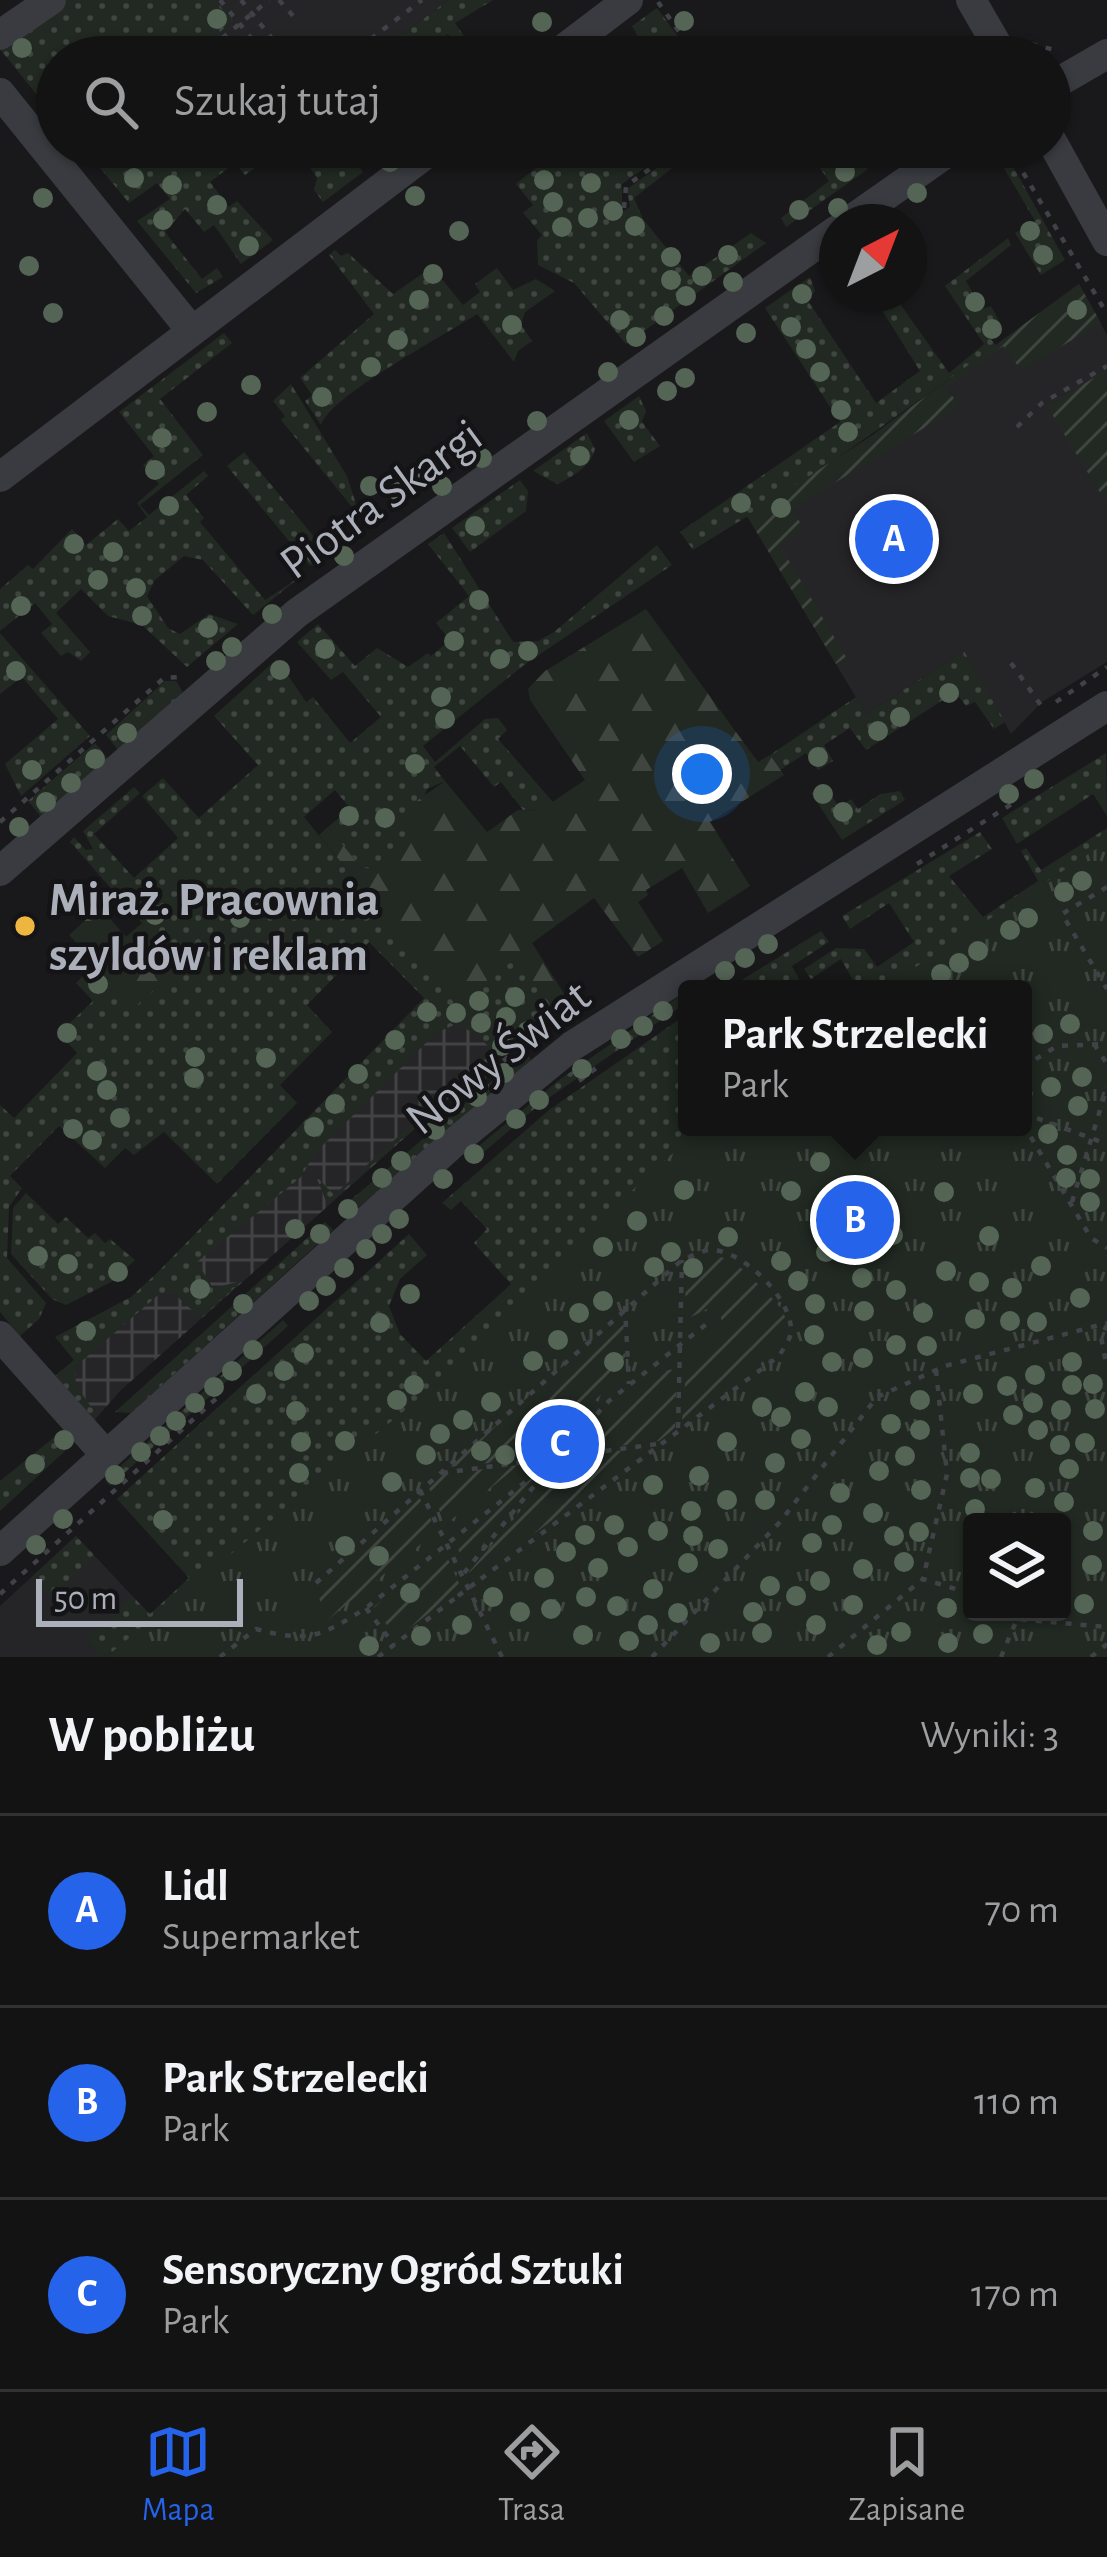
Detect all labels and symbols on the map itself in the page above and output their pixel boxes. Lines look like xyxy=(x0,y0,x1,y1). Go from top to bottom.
north arrow xyxy=(819,204,927,312)
street label: Piotra Skargi xyxy=(272,412,491,589)
pin: A xyxy=(855,494,933,584)
your location xyxy=(672,744,732,804)
place label: Miraż. Pracownia szyldów i reklam xyxy=(49,877,379,980)
marker: Miraż. Pracownia szyldów i reklam xyxy=(12,913,38,939)
street label: Nowy Świat xyxy=(394,967,600,1145)
pin: B xyxy=(816,1175,894,1265)
pin: C xyxy=(521,1399,599,1489)
scale bar xyxy=(36,1573,243,1626)

